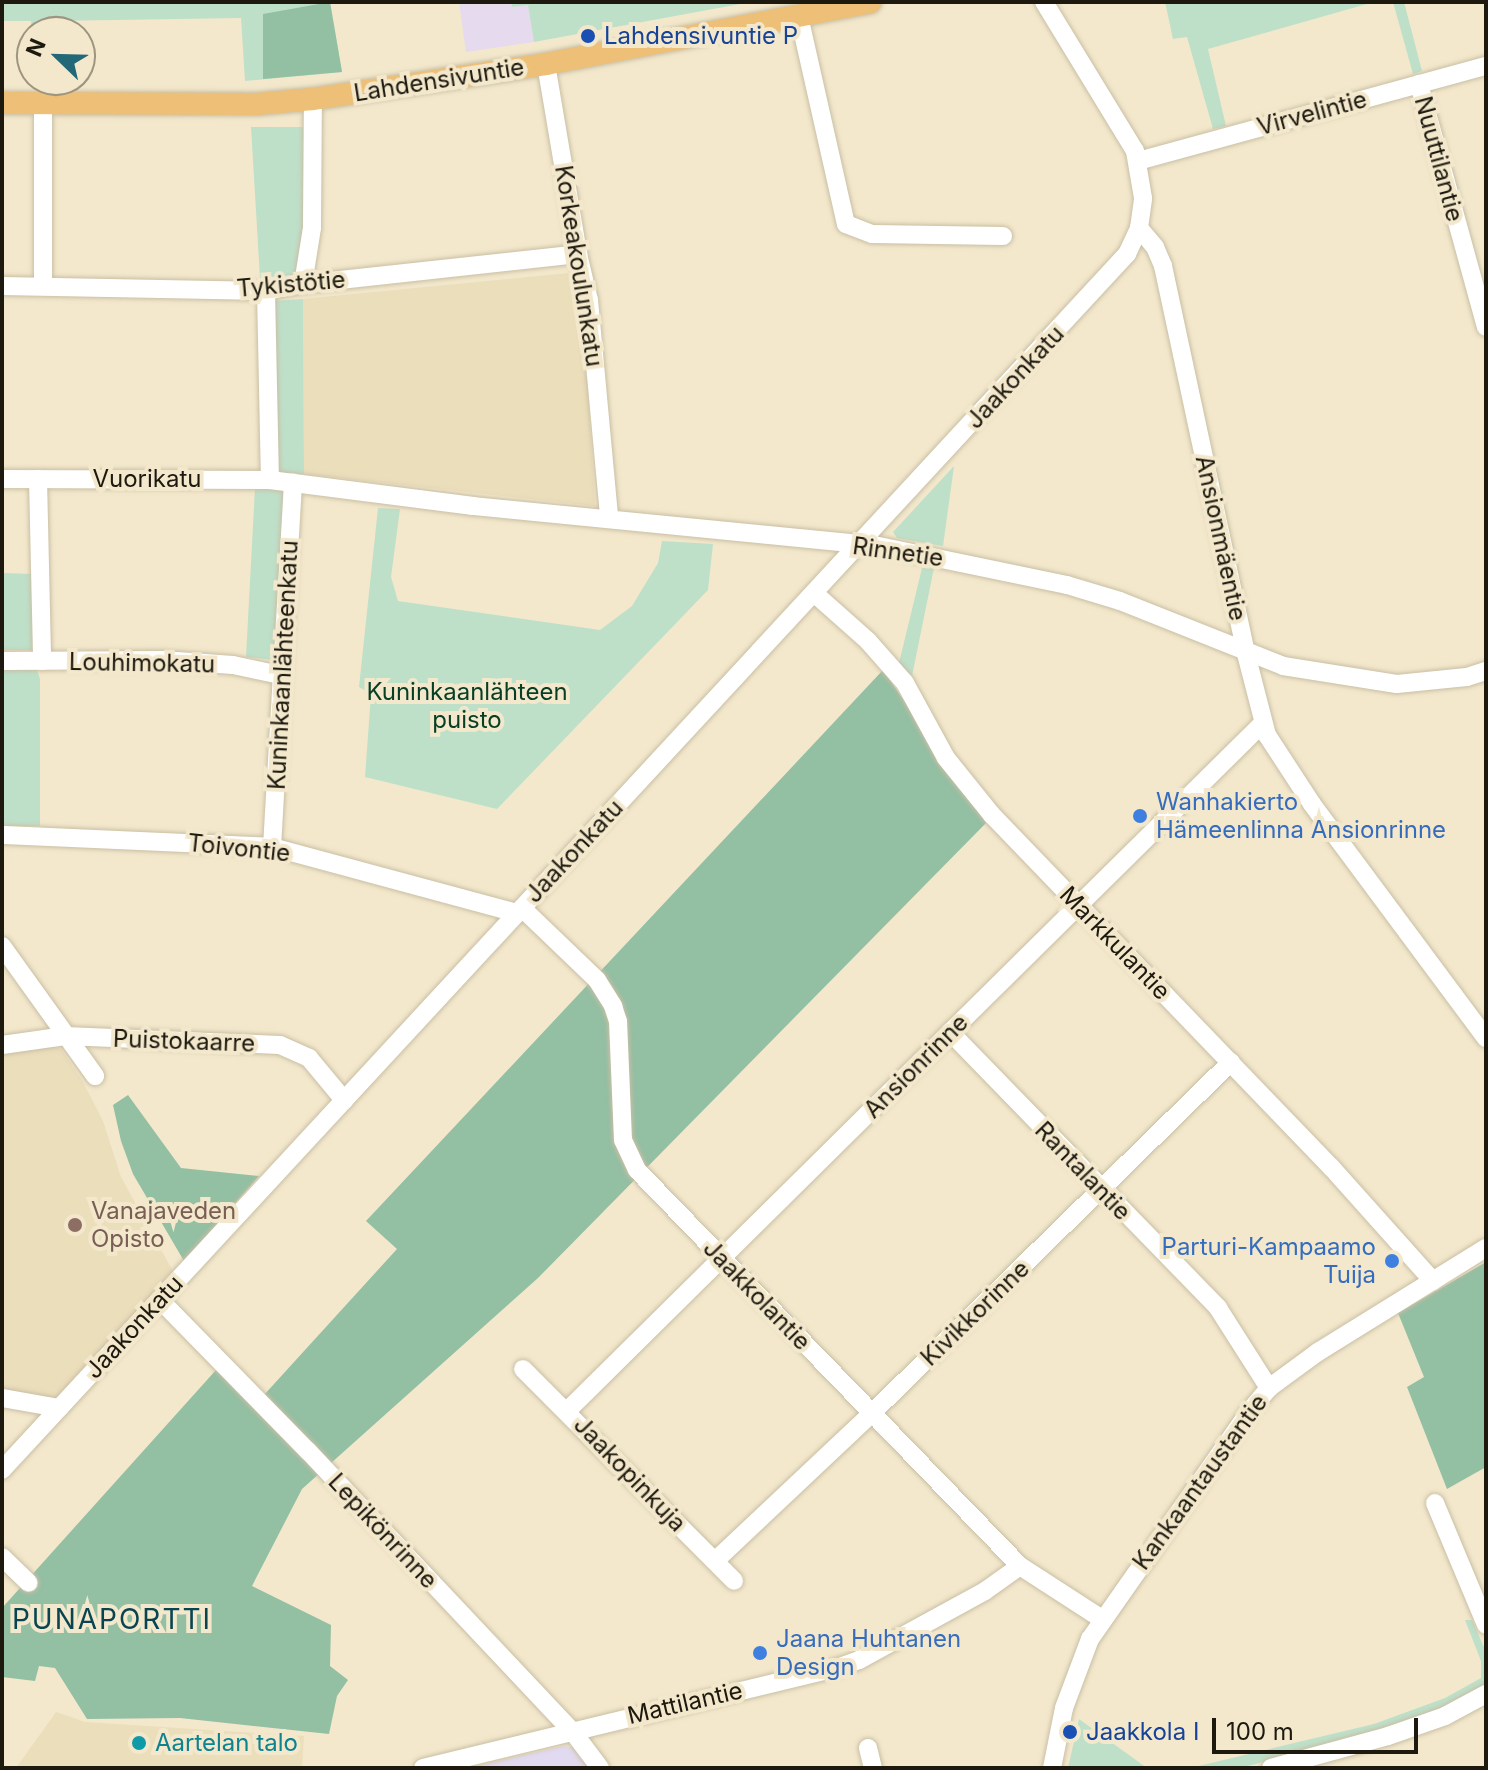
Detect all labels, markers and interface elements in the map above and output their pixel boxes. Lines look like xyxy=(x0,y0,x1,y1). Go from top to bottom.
north arrow xyxy=(16,16,96,96)
place label: Lahdensivuntie P xyxy=(604,22,798,50)
marker: Lahdensivuntie P xyxy=(579,27,597,45)
text: N xyxy=(21,35,51,60)
street label: Lahdensivuntie xyxy=(352,52,526,108)
street label: Virvelintie xyxy=(1254,85,1370,141)
street label: Nuuttilantie xyxy=(1408,93,1470,225)
street label: Korkeakoulunkatu xyxy=(549,163,609,369)
street label: Tykistötie xyxy=(235,265,347,303)
street label: Jaakonkatu xyxy=(960,319,1070,435)
street label: Ansionmäentie xyxy=(1189,453,1253,623)
street label: Vuorikatu xyxy=(92,465,202,493)
street label: Rinnetie xyxy=(851,531,945,573)
street label: Kuninkaanlähteenkatu xyxy=(262,539,304,791)
street label: Louhimokatu xyxy=(69,647,215,679)
park label: Kuninkaanlähteen puisto xyxy=(366,678,568,734)
place label: Wanhakierto Hämeenlinna Ansionrinne xyxy=(1156,788,1446,844)
street label: Jaakonkatu xyxy=(519,793,629,909)
marker: Wanhakierto Hämeenlinna Ansionrinne xyxy=(1131,807,1149,825)
street label: Toivontie xyxy=(186,828,292,868)
street label: Markkulantie xyxy=(1054,880,1176,1006)
street label: Ansionrinne xyxy=(858,1008,974,1124)
street label: Puistokaarre xyxy=(112,1024,256,1058)
street label: Rantalantie xyxy=(1029,1116,1137,1226)
place label: Vanajaveden Opisto xyxy=(91,1197,236,1253)
marker: Vanajaveden Opisto xyxy=(66,1216,84,1234)
place label: Parturi-Kampaamo Tuija xyxy=(1162,1233,1376,1289)
street label: Jaakkolantie xyxy=(697,1234,817,1356)
marker: Parturi-Kampaamo Tuija xyxy=(1383,1252,1401,1270)
street label: Kivikkorinne xyxy=(915,1254,1035,1372)
street label: Jaakonkatu xyxy=(79,1269,189,1385)
street label: Kankaantaustantie xyxy=(1127,1389,1273,1575)
street label: Jaakopinkuja xyxy=(568,1410,692,1538)
street label: Lepikönrinne xyxy=(322,1467,444,1595)
district label: PUNAPORTTI xyxy=(12,1602,212,1636)
place label: Jaana Huhtanen Design xyxy=(776,1625,961,1681)
marker: Jaana Huhtanen Design xyxy=(751,1644,769,1662)
street label: Mattilantie xyxy=(625,1676,745,1730)
scale bar xyxy=(1216,1702,1422,1752)
text: 100 m xyxy=(1226,1717,1294,1746)
place label: Jaakkola I xyxy=(1086,1718,1199,1746)
marker: Jaakkola I xyxy=(1061,1723,1079,1741)
place label: Aartelan talo xyxy=(155,1729,298,1757)
marker: Aartelan talo xyxy=(130,1734,148,1752)

